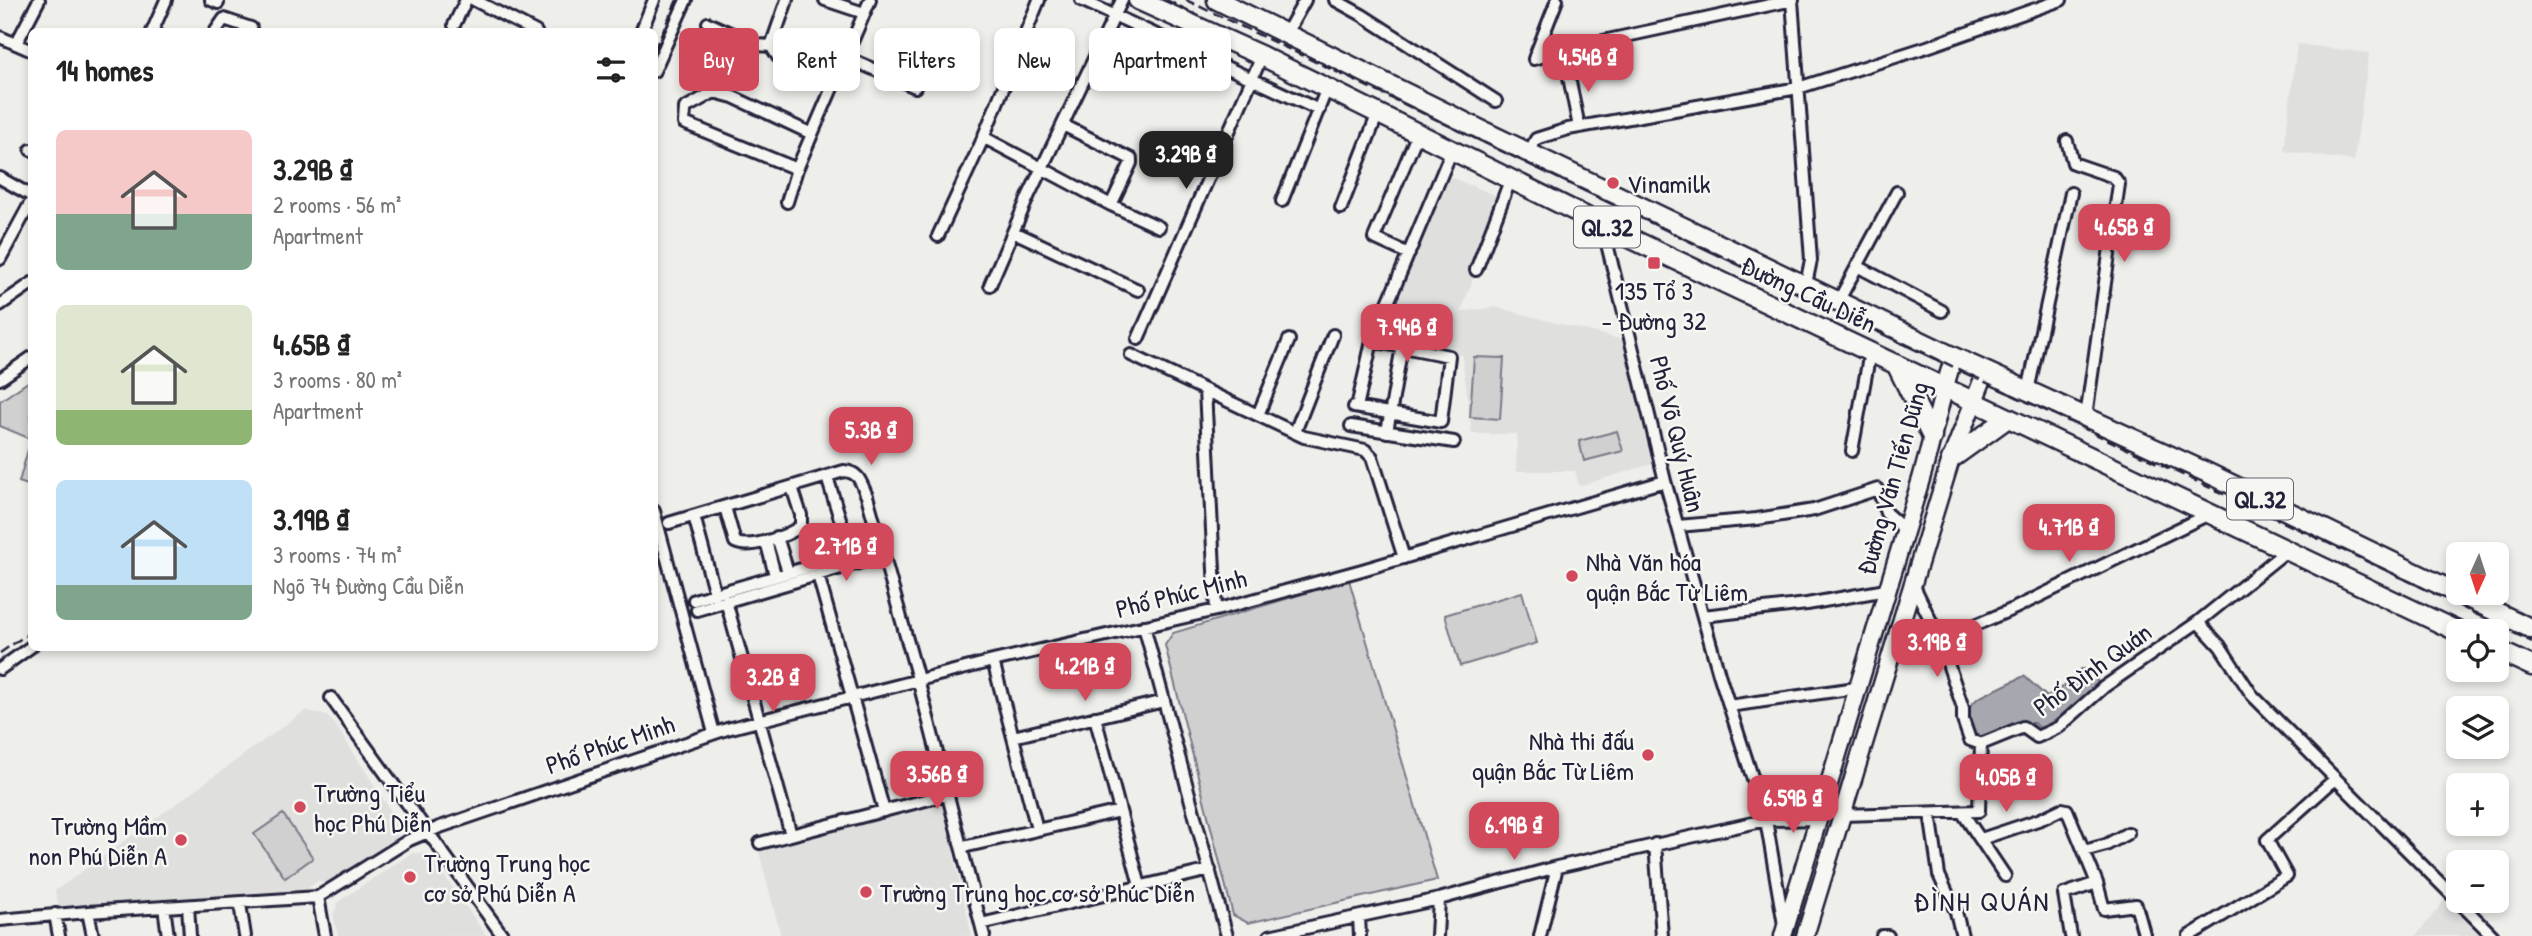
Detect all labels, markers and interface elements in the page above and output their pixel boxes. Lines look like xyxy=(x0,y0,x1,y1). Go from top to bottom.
chip: Buy xyxy=(679,28,759,91)
chip: Rent xyxy=(773,28,860,91)
chip: Filters xyxy=(874,28,980,91)
chip: New xyxy=(994,28,1075,91)
chip: Apartment xyxy=(1089,28,1231,91)
pin: 4.54B ₫ xyxy=(1523,34,1653,94)
text: 4.54B ₫ xyxy=(1559,41,1617,72)
text: 14 homes xyxy=(56,50,154,90)
icon: filters xyxy=(592,51,630,89)
pin: 3.29B ₫ xyxy=(1121,132,1251,191)
text: 3.29B ₫ xyxy=(1155,138,1217,169)
text: 3.29B ₫ xyxy=(273,149,353,189)
icon: home xyxy=(112,158,196,242)
place label: Vinamilk xyxy=(1627,166,1711,201)
marker: Vinamilk xyxy=(1605,175,1621,191)
text: 2 rooms · 56 m² xyxy=(273,189,401,220)
pin: 4.65B ₫ xyxy=(2059,204,2189,264)
road number: QL.32 xyxy=(1574,207,1640,248)
text: 4.65B ₫ xyxy=(2094,211,2154,242)
text: Apartment xyxy=(273,220,363,251)
street label: Đường Cầu Diễn xyxy=(1736,247,1882,341)
marker: 135 Tổ 3 - Đường 32 xyxy=(1646,255,1662,271)
place label: 135 Tổ 3 - Đường 32 xyxy=(1602,273,1706,338)
pin: 7.94B ₫ xyxy=(1342,304,1472,364)
text: 7.94B ₫ xyxy=(1377,311,1437,342)
text: 4.65B ₫ xyxy=(273,324,351,364)
icon: home xyxy=(112,333,196,417)
street label: Phố Võ Quý Huân xyxy=(1642,352,1714,516)
text: 3 rooms · 80 m² xyxy=(273,364,402,395)
street label: Đường Văn Tiến Dũng xyxy=(1848,377,1936,579)
text: Apartment xyxy=(273,395,363,426)
pin: 5.3B ₫ xyxy=(814,407,928,467)
text: 5.3B ₫ xyxy=(845,414,897,445)
road number: QL.32 xyxy=(2227,478,2293,520)
text: 3.19B ₫ xyxy=(273,499,350,539)
pin: 4.71B ₫ xyxy=(2004,504,2134,564)
icon: home xyxy=(112,508,196,592)
text: 4.71B ₫ xyxy=(2039,511,2099,542)
pin: 2.71B ₫ xyxy=(781,524,911,583)
text: 2.71B ₫ xyxy=(815,530,877,561)
text: 3 rooms · 74 m² xyxy=(273,539,402,570)
north arrow xyxy=(2446,542,2510,606)
map controls xyxy=(2446,542,2509,913)
place label: Nhà Văn hóa quận Bắc Từ Liêm xyxy=(1586,544,1748,609)
street label: Phố Phúc Minh xyxy=(1112,560,1250,626)
marker: Nhà Văn hóa quận Bắc Từ Liêm xyxy=(1564,568,1580,584)
text: Ngõ 74 Đường Cầu Diễn xyxy=(273,570,464,601)
street label: Phố Đình Quán xyxy=(2026,614,2158,724)
button: locate xyxy=(2446,619,2509,682)
pin: 3.19B ₫ xyxy=(1872,620,2002,679)
text: 3.19B ₫ xyxy=(1907,626,1967,657)
pin: 4.21B ₫ xyxy=(1020,644,1150,703)
text: 4.21B ₫ xyxy=(1055,650,1115,681)
pin: 3.2B ₫ xyxy=(716,654,830,714)
text: 3.2B ₫ xyxy=(746,661,800,692)
button: layers xyxy=(2446,696,2509,759)
street label: Phố Phúc Minh xyxy=(541,706,679,782)
place label: Nhà thi đấu quận Bắc Từ Liêm xyxy=(1472,723,1634,788)
marker: Nhà thi đấu quận Bắc Từ Liêm xyxy=(1640,747,1656,763)
pin: 3.56B ₫ xyxy=(872,752,1002,811)
pin: 4.05B ₫ xyxy=(1941,754,2071,814)
text: 3.56B ₫ xyxy=(906,758,968,789)
text: 4.05B ₫ xyxy=(1976,761,2036,792)
button: + xyxy=(2446,773,2509,836)
place label: Trường Tiểu học Phú Diễn xyxy=(314,775,432,840)
pin: 6.59B ₫ xyxy=(1728,776,1858,835)
text: 6.59B ₫ xyxy=(1763,782,1823,813)
marker: Trường Tiểu học Phú Diễn xyxy=(292,799,308,815)
pin: 6.19B ₫ xyxy=(1449,802,1579,862)
place label: Trường Mầm non Phú Diễn A xyxy=(28,808,167,873)
text: 6.19B ₫ xyxy=(1485,809,1543,840)
marker: Trường Mầm non Phú Diễn A xyxy=(173,832,189,848)
place label: Trường Trung học cơ sở Phú Diễn A xyxy=(424,845,590,910)
button: − xyxy=(2446,850,2509,913)
marker: Trường Trung học cơ sở Phú Diễn A xyxy=(402,869,418,885)
place label: Trường Trung học cơ sở Phúc Diễn xyxy=(880,875,1195,910)
district label: ĐÌNH QUÁN xyxy=(1914,882,2050,920)
marker: Trường Trung học cơ sở Phúc Diễn xyxy=(858,884,874,900)

